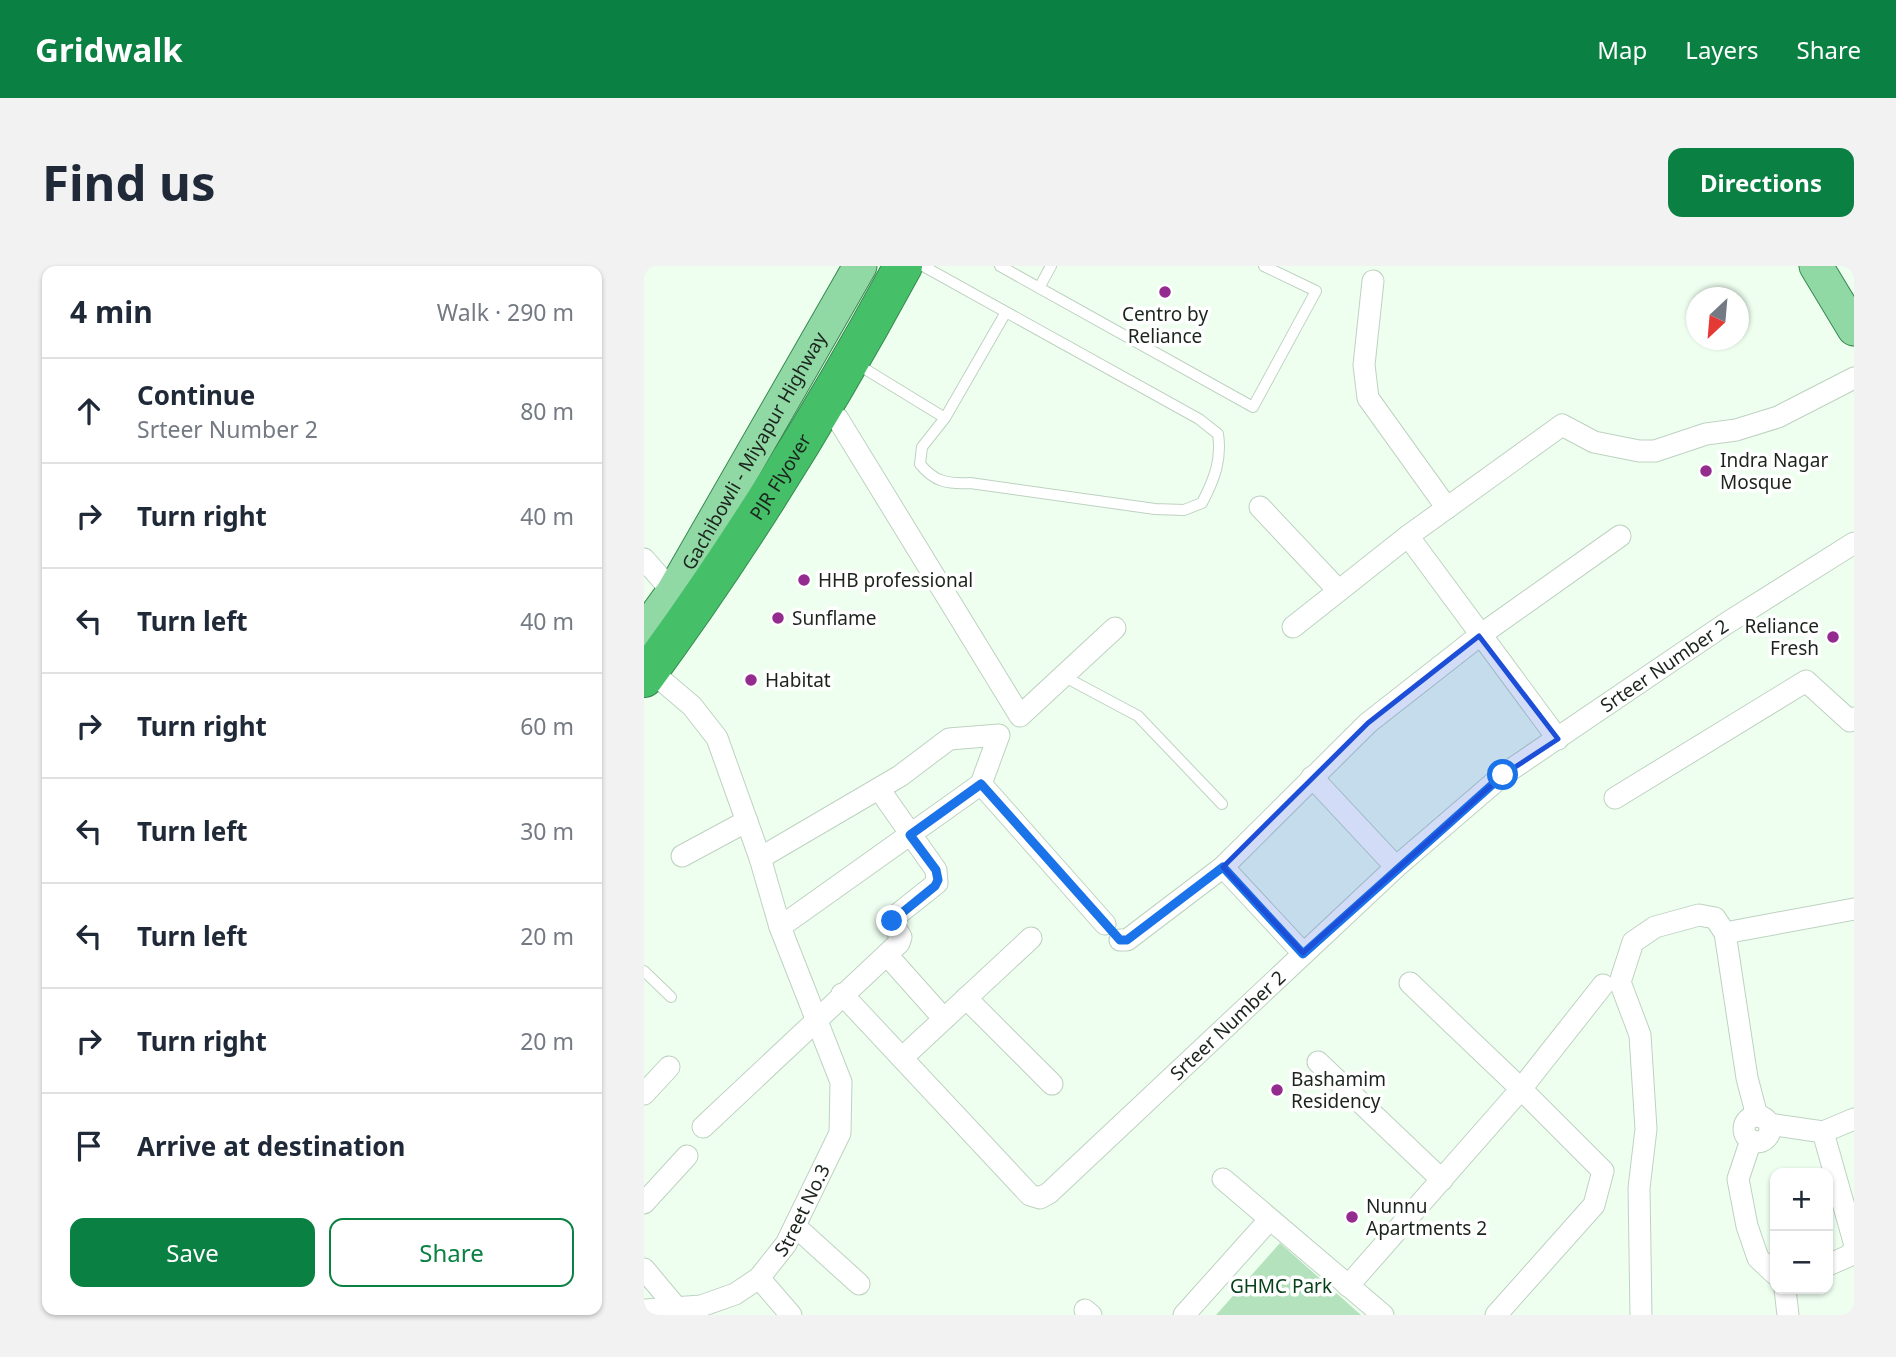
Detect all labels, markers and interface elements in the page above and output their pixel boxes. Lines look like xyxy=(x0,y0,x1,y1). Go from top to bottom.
text: Gridwalk xyxy=(35,27,183,72)
text: Map xyxy=(1597,33,1647,66)
text: Layers xyxy=(1685,33,1759,66)
text: Share xyxy=(1797,33,1861,66)
button: Directions xyxy=(1668,148,1854,217)
text: Find us xyxy=(42,149,216,215)
marker: Centro by Reliance xyxy=(1157,284,1173,300)
north arrow xyxy=(1686,287,1749,350)
text: 4 min xyxy=(70,291,153,332)
text: Walk · 290 m xyxy=(437,296,574,328)
place label: Centro by Reliance xyxy=(1122,301,1208,349)
street label: Gachibowli - Miyapur Highway xyxy=(675,327,833,575)
text: Continue xyxy=(137,377,255,413)
icon: ahead xyxy=(70,392,108,430)
text: 80 m xyxy=(520,395,574,427)
text: Srteer Number 2 xyxy=(137,413,318,445)
street label: PJR Flyover xyxy=(743,429,817,525)
place label: Indra Nagar Mosque xyxy=(1720,447,1828,495)
marker: Indra Nagar Mosque xyxy=(1698,463,1714,479)
icon: right xyxy=(70,497,108,535)
text: Turn right xyxy=(137,498,267,534)
text: 40 m xyxy=(520,500,574,532)
place label: HHB professional xyxy=(818,567,973,593)
marker: HHB professional xyxy=(796,572,812,588)
icon: left xyxy=(70,602,108,640)
text: Turn left xyxy=(137,603,248,639)
text: 40 m xyxy=(520,605,574,637)
place label: Sunflame xyxy=(792,605,877,631)
marker: Sunflame xyxy=(770,610,786,626)
street label: Srteer Number 2 xyxy=(1595,613,1733,718)
place label: Reliance Fresh xyxy=(1744,613,1819,661)
marker: Reliance Fresh xyxy=(1825,629,1841,645)
place label: Habitat xyxy=(765,667,831,693)
marker: Habitat xyxy=(743,672,759,688)
icon: right xyxy=(70,707,108,745)
text: Turn right xyxy=(137,708,267,744)
text: 60 m xyxy=(520,710,574,742)
route start xyxy=(1487,759,1518,790)
icon: left xyxy=(70,812,108,850)
text: Turn left xyxy=(137,813,248,849)
text: 30 m xyxy=(520,815,574,847)
route end xyxy=(876,905,907,936)
icon: left xyxy=(70,917,108,955)
text: Turn left xyxy=(137,918,248,954)
text: 20 m xyxy=(520,920,574,952)
street label: Srteer Number 2 xyxy=(1164,965,1291,1086)
icon: right xyxy=(70,1022,108,1060)
text: Turn right xyxy=(137,1023,267,1059)
text: 20 m xyxy=(520,1025,574,1057)
place label: Bashamim Residency xyxy=(1291,1066,1386,1114)
marker: Bashamim Residency xyxy=(1269,1082,1285,1098)
icon: arrive xyxy=(70,1127,108,1165)
text: Arrive at destination xyxy=(137,1128,406,1164)
street label: Street No.3 xyxy=(768,1160,836,1262)
map controls xyxy=(1770,1168,1833,1294)
button: + xyxy=(1770,1168,1833,1231)
place label: Nunnu Apartments 2 xyxy=(1366,1193,1487,1241)
marker: Nunnu Apartments 2 xyxy=(1344,1209,1360,1225)
button: Save xyxy=(70,1218,315,1287)
button: Share xyxy=(329,1218,574,1287)
button: − xyxy=(1770,1231,1833,1294)
park label: GHMC Park xyxy=(1230,1273,1332,1299)

